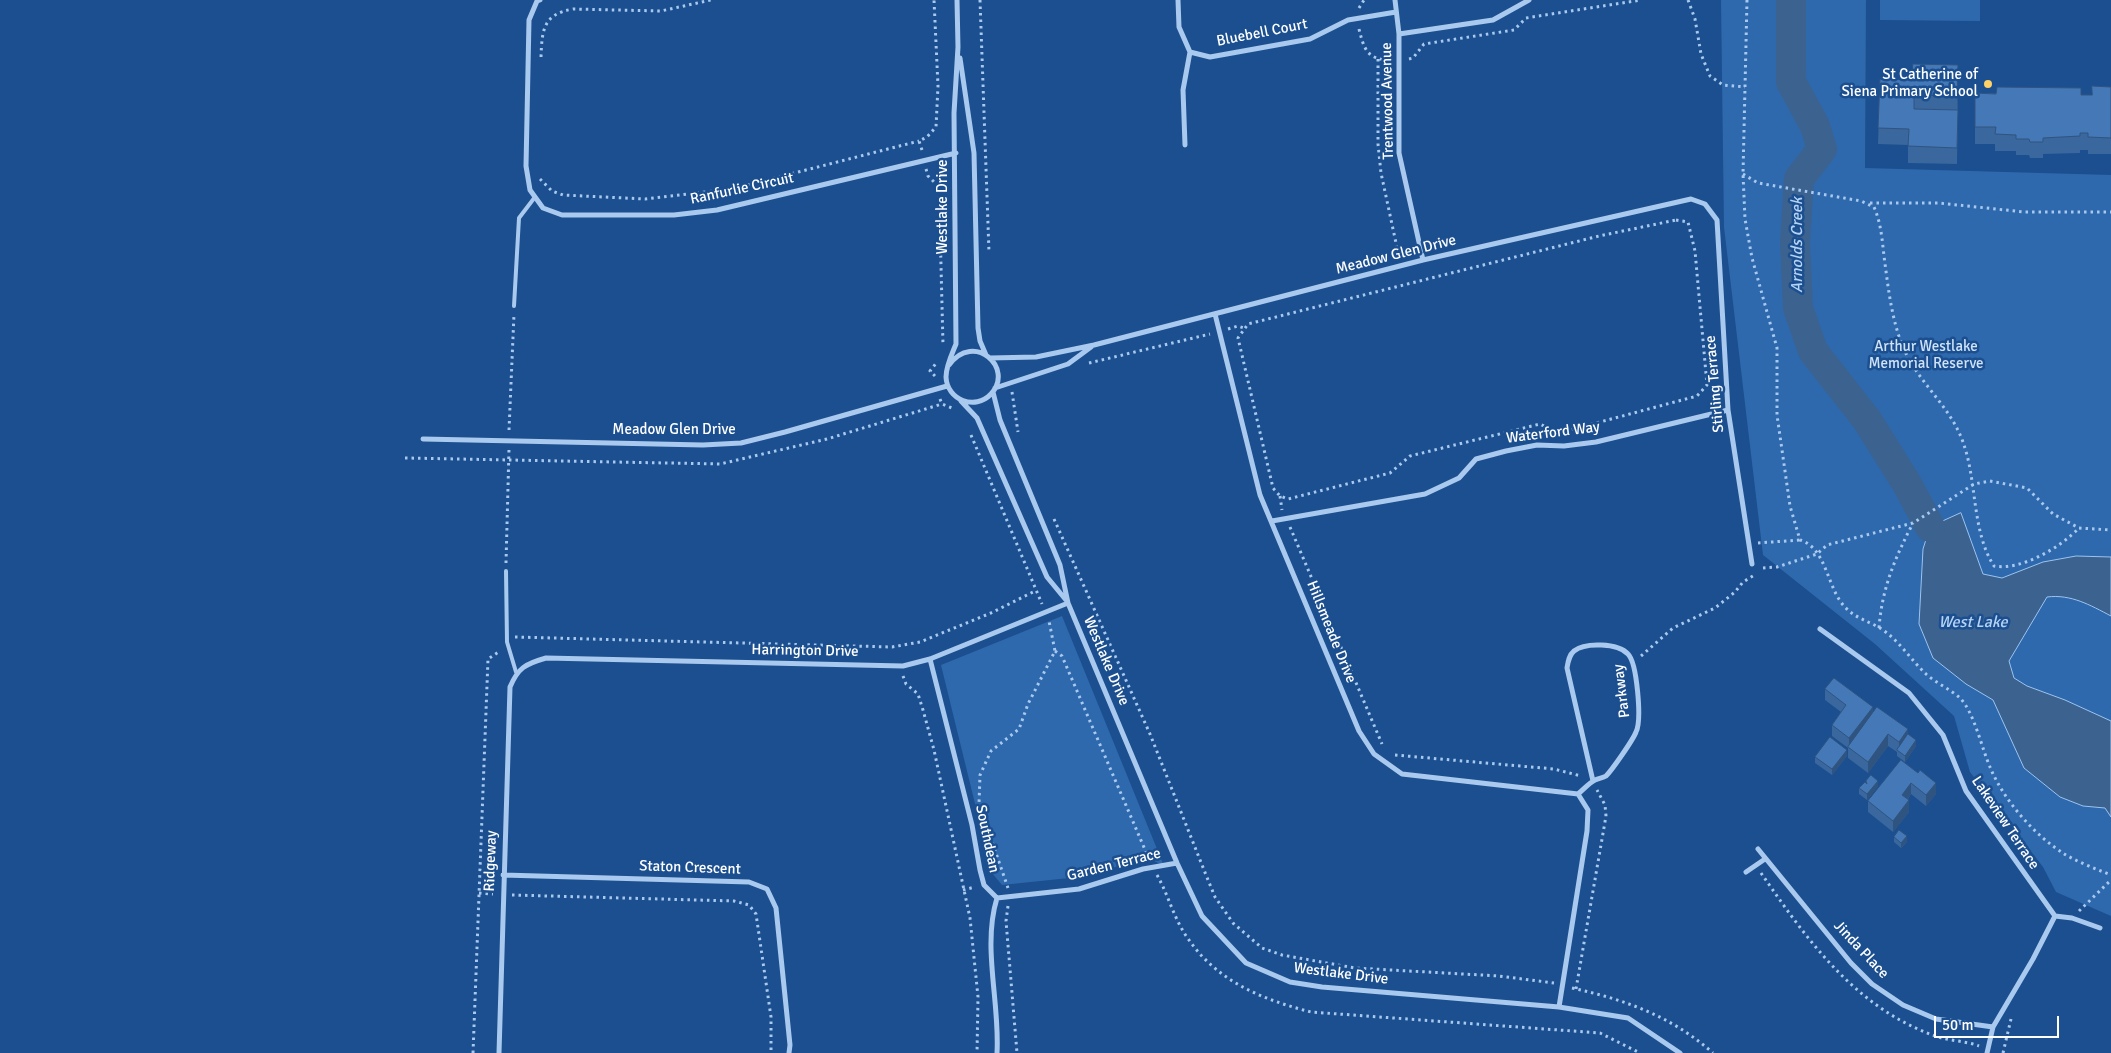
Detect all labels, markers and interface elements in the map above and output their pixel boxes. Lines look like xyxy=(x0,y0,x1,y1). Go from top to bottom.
street label: Bluebell Court xyxy=(1215,15,1309,51)
street label: Trentwood Avenue xyxy=(1378,42,1398,160)
place label: St Catherine of Siena Primary School xyxy=(1842,66,1978,101)
marker: St Catherine of Siena Primary School xyxy=(1982,78,1994,90)
street label: Westlake Drive xyxy=(934,159,952,255)
street label: Ranfurlie Circuit xyxy=(689,169,795,209)
water label: Arnolds Creek xyxy=(1788,197,1808,293)
street label: Meadow Glen Drive xyxy=(1334,231,1458,279)
street label: Stirling Terrace xyxy=(1702,335,1728,433)
park label: Arthur Westlake Memorial Reserve xyxy=(1868,338,1984,373)
street label: Waterford Way xyxy=(1505,418,1601,448)
street label: Meadow Glen Drive xyxy=(612,421,736,439)
street label: Hillsmeade Drive xyxy=(1302,578,1360,686)
water label: West Lake xyxy=(1938,613,2008,633)
street label: Westlake Drive xyxy=(1079,614,1133,708)
street label: Harrington Drive xyxy=(751,641,859,661)
street label: Parkway xyxy=(1610,663,1634,719)
street label: Lakeview Terrace xyxy=(1967,773,2043,873)
street label: Southdean xyxy=(971,803,1003,875)
street label: Ridgeway xyxy=(481,830,501,892)
street label: Garden Terrace xyxy=(1065,845,1163,885)
street label: Staton Crescent xyxy=(639,857,741,879)
street label: Jinda Place xyxy=(1830,917,1892,983)
street label: Westlake Drive xyxy=(1293,959,1389,989)
scale bar xyxy=(1936,1006,2061,1038)
text: 50 m xyxy=(1942,1016,1973,1034)

